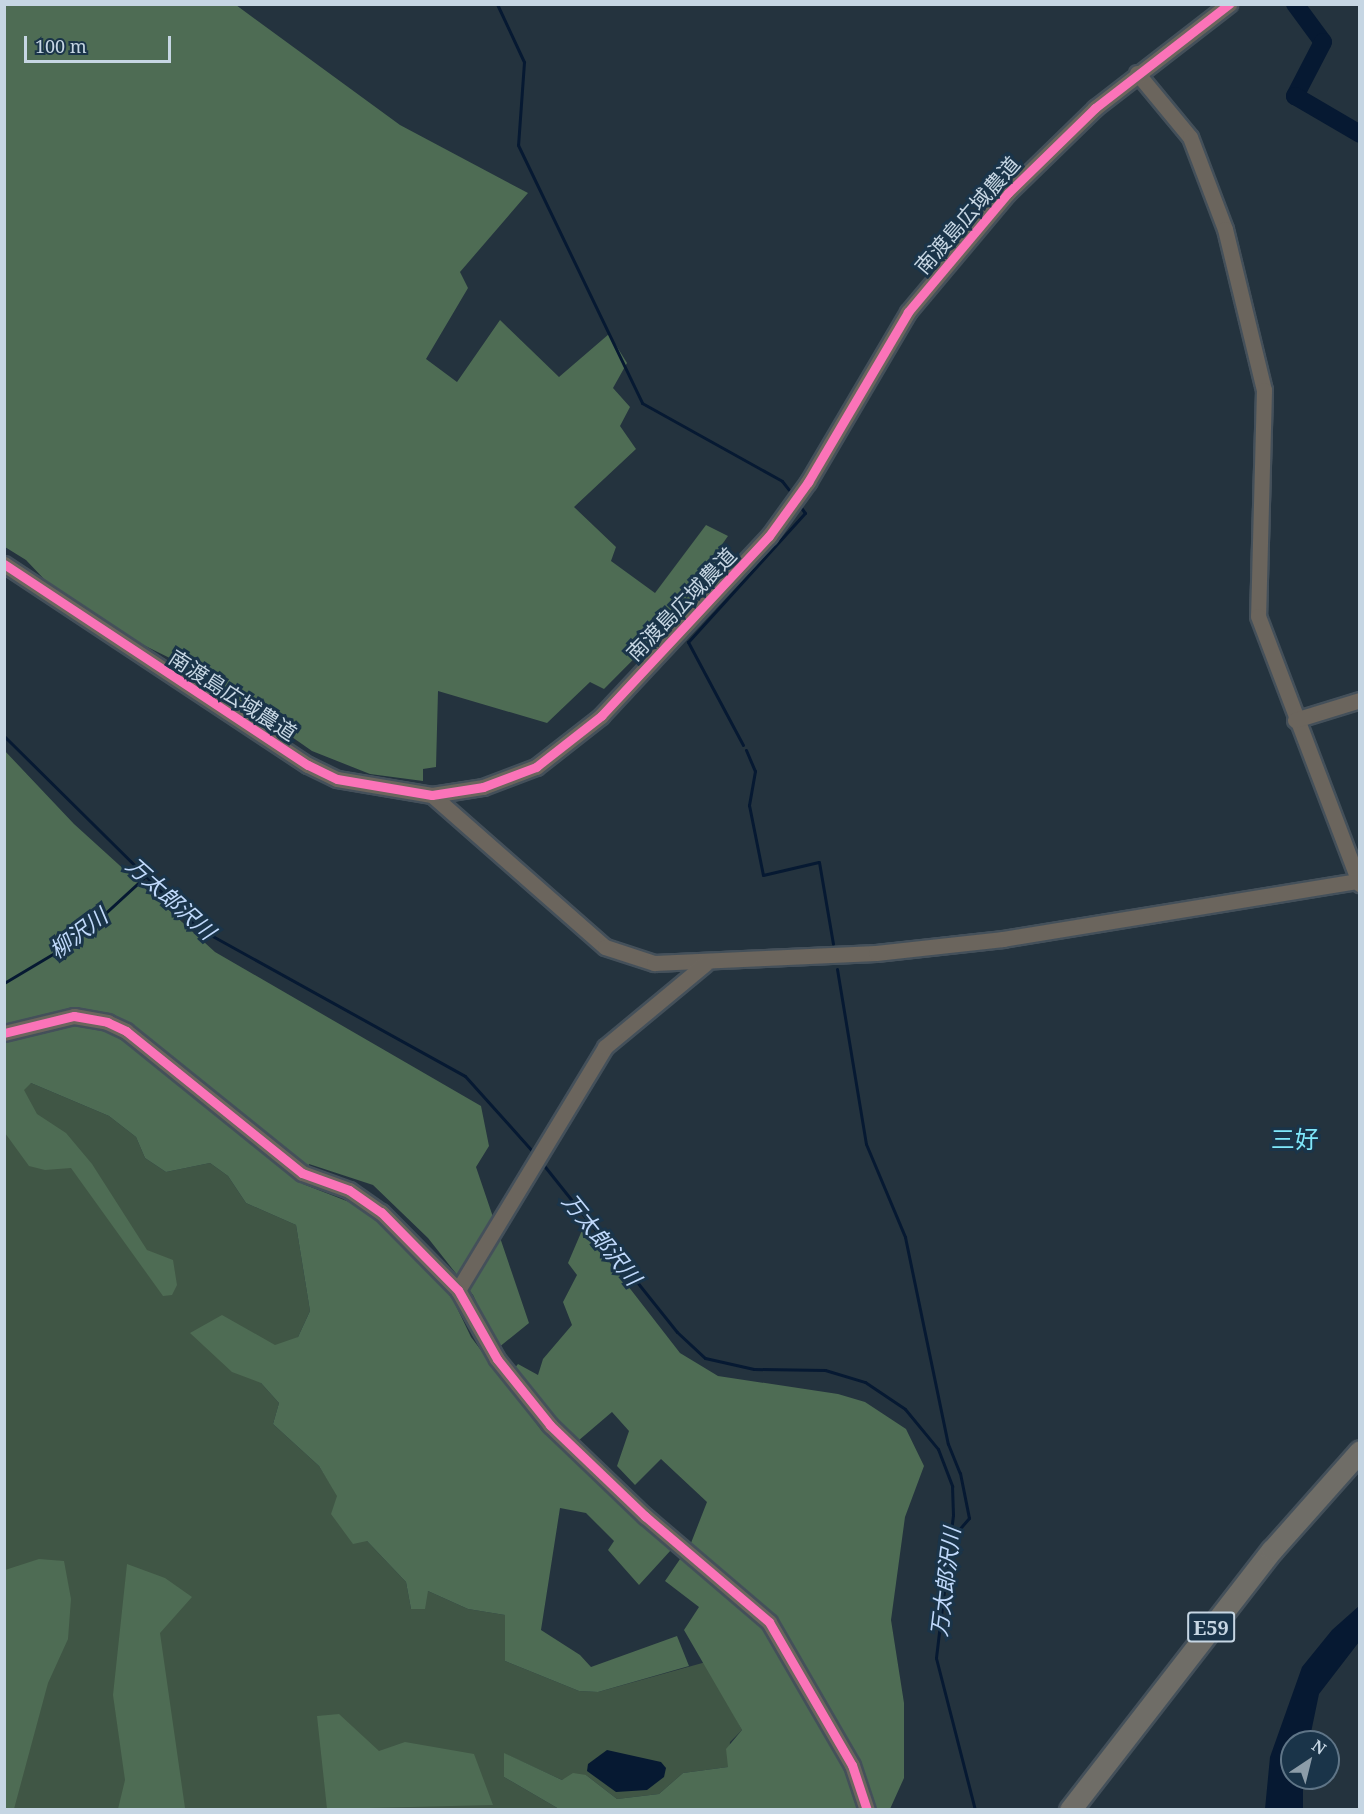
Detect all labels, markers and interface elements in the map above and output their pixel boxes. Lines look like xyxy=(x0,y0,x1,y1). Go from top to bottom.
scale bar xyxy=(27,24,174,62)
text: 100 m xyxy=(35,34,87,58)
street label: 南渡島広域農道 xyxy=(909,151,1025,279)
street label: 南渡島広域農道 xyxy=(621,542,741,666)
street label: 南渡島広域農道 xyxy=(164,644,302,746)
water label: 万太郎沢川 xyxy=(121,851,221,945)
water label: 柳沢川 xyxy=(44,903,112,963)
district label: 三好 xyxy=(1271,1125,1319,1153)
water label: 万太郎沢川 xyxy=(557,1188,647,1290)
water label: 万太郎沢川 xyxy=(925,1526,965,1638)
road number: E59 xyxy=(1187,1610,1235,1644)
north arrow xyxy=(1280,1730,1340,1790)
text: N xyxy=(1308,1734,1331,1760)

